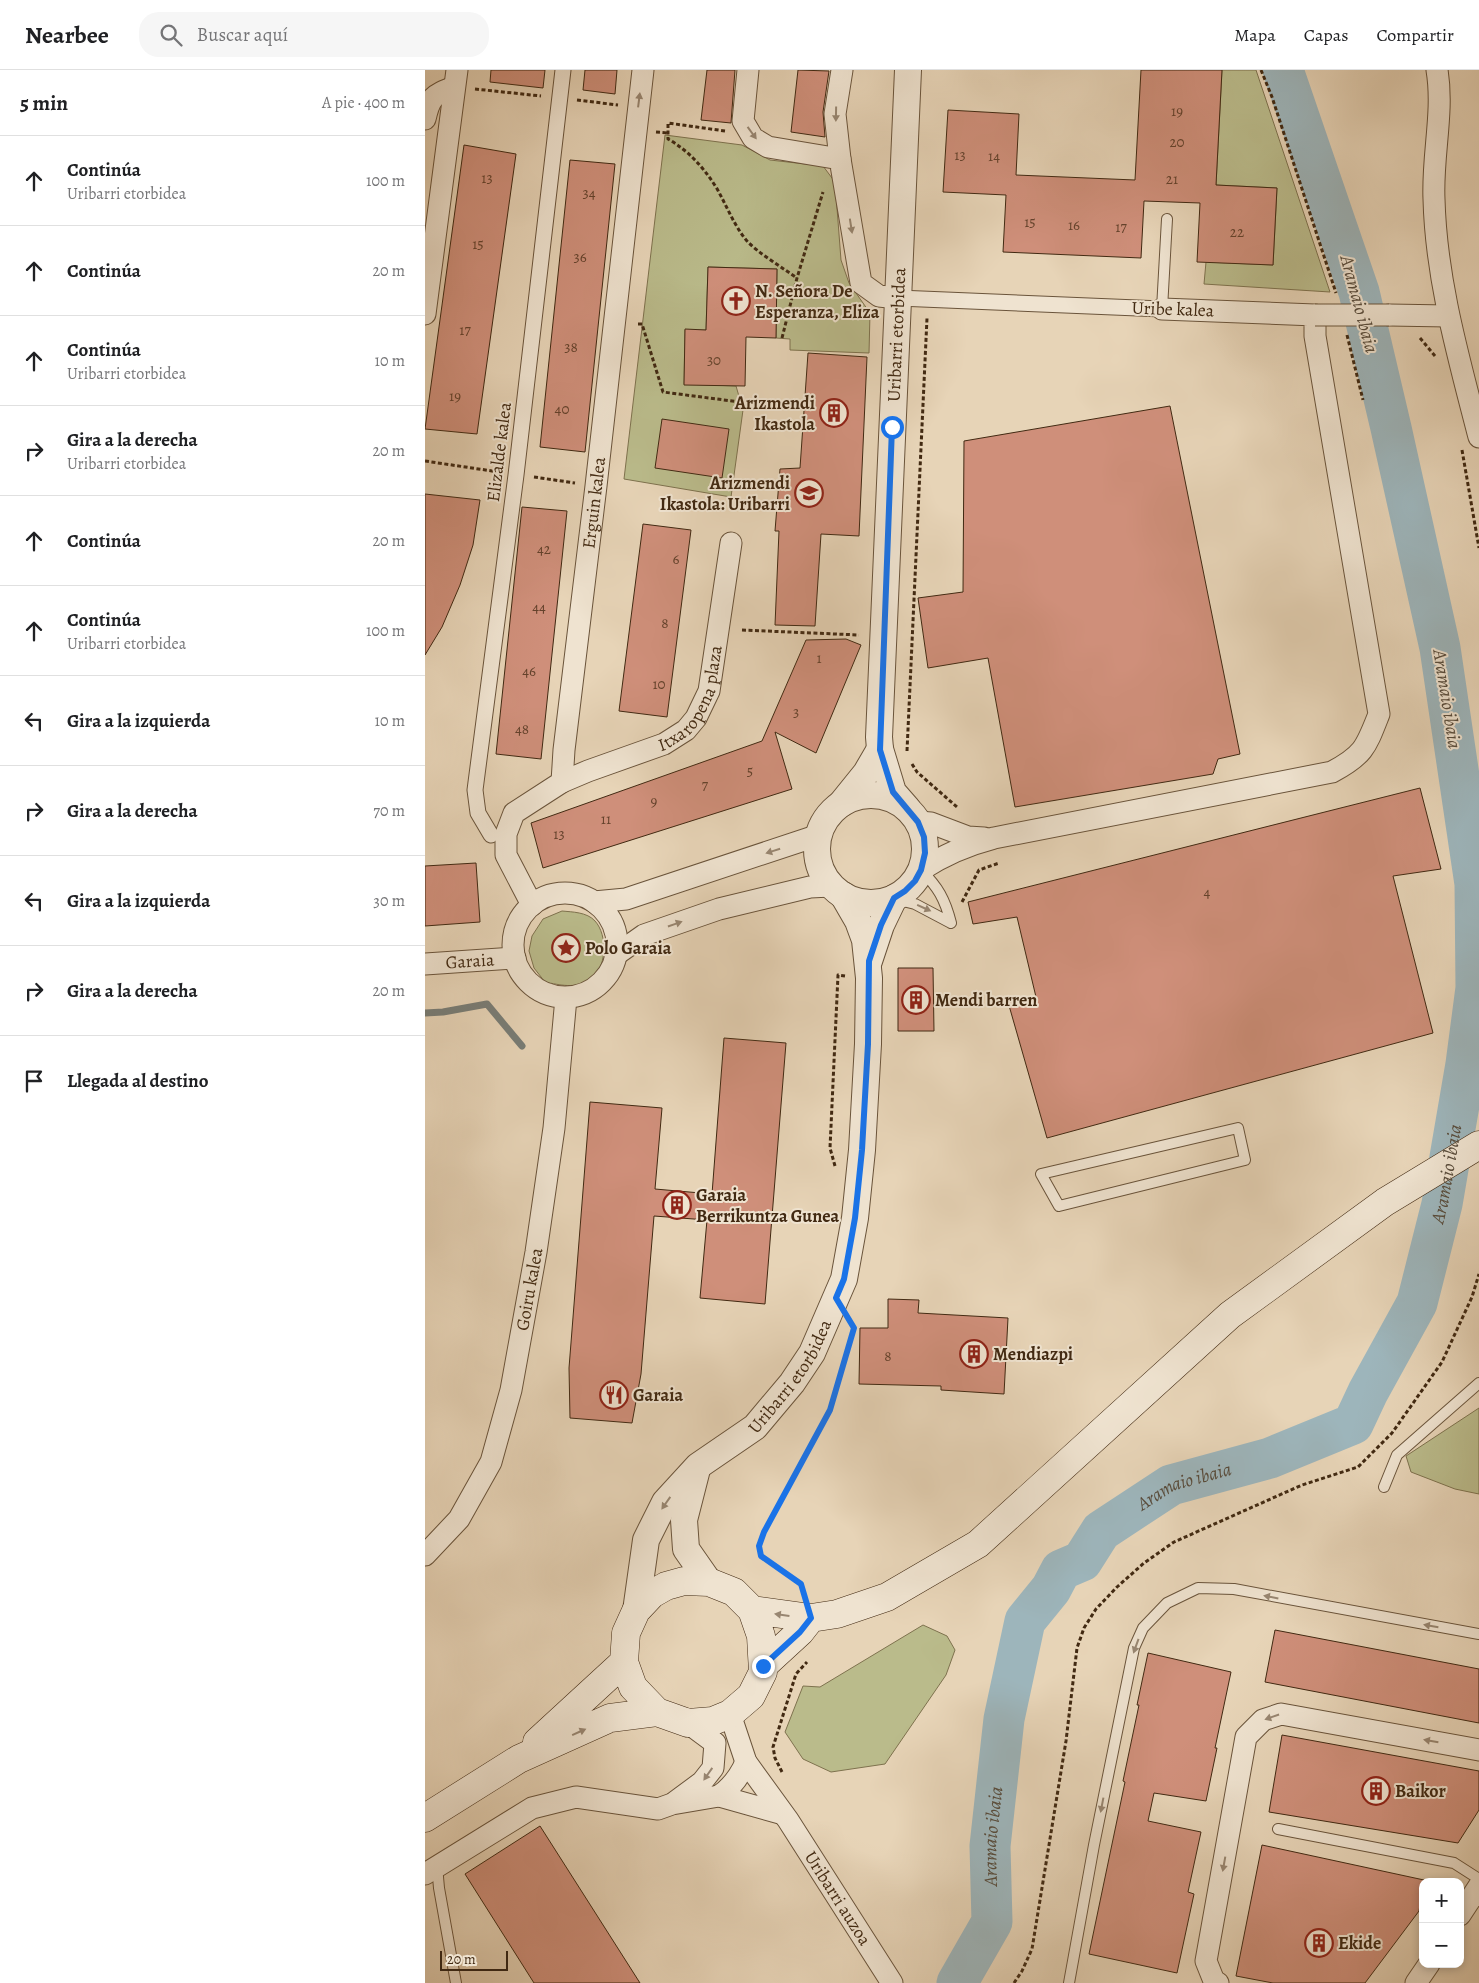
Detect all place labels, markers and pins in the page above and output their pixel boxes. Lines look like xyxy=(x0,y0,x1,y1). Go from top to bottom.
place label: N. Señora De Esperanza, Eliza xyxy=(755,279,880,324)
church icon: N. Señora De Esperanza, Eliza xyxy=(721,286,751,316)
place label: Arizmendi Ikastola xyxy=(734,391,815,436)
building icon: Arizmendi Ikastola xyxy=(819,398,849,428)
place label: Arizmendi Ikastola: Uribarri xyxy=(660,471,790,516)
school or university icon: Arizmendi Ikastola: Uribarri xyxy=(794,478,824,508)
place icon: Polo Garaia xyxy=(551,933,581,963)
place label: Polo Garaia xyxy=(585,936,672,960)
building icon: Mendi barren xyxy=(901,985,931,1015)
place label: Mendi barren xyxy=(935,988,1037,1012)
place label: Garaia Berrikuntza Gunea xyxy=(696,1183,840,1228)
building icon: Garaia Berrikuntza Gunea xyxy=(662,1190,692,1220)
building icon: Mendiazpi xyxy=(959,1339,989,1369)
place label: Mendiazpi xyxy=(993,1342,1073,1366)
restaurant icon: Garaia xyxy=(599,1380,629,1410)
place label: Garaia xyxy=(633,1383,683,1407)
building icon: Baikor xyxy=(1361,1776,1391,1806)
place label: Baikor xyxy=(1395,1779,1447,1803)
building icon: Ekide xyxy=(1304,1928,1334,1958)
place label: Ekide xyxy=(1338,1931,1381,1955)

